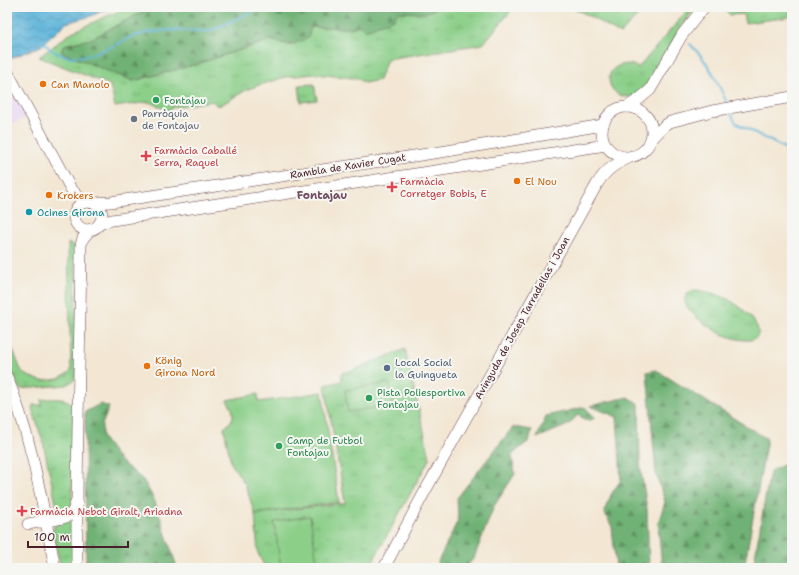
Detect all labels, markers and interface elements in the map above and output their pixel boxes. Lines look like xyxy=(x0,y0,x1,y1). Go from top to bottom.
place label: Can Manolo xyxy=(51,78,110,91)
marker: Can Manolo xyxy=(38,79,48,89)
place label: Fontajau xyxy=(164,94,206,107)
marker: Fontajau xyxy=(151,95,161,105)
place label: Parròquia de Fontajau xyxy=(142,107,200,132)
marker: Parròquia de Fontajau xyxy=(129,114,139,124)
place label: Farmàcia Caballé Serra, Raquel xyxy=(154,144,238,169)
street label: Rambla de Xavier Cugat xyxy=(289,150,407,182)
marker: Farmàcia Caballé Serra, Raquel xyxy=(141,151,151,161)
place label: Farmàcia Corretger Bobis, E xyxy=(400,175,487,200)
place label: El Nou xyxy=(525,175,557,188)
marker: El Nou xyxy=(512,176,522,186)
marker: Farmàcia Corretger Bobis, E xyxy=(387,182,397,192)
district label: Fontajau xyxy=(297,188,347,203)
place label: Krokers xyxy=(57,189,93,202)
marker: Krokers xyxy=(44,190,54,200)
place label: Ocines Girona xyxy=(37,206,105,219)
marker: Ocines Girona xyxy=(24,207,34,217)
street label: Avinguda de Josep Tarradellas i Joan xyxy=(472,234,572,402)
place label: König Girona Nord xyxy=(155,354,216,379)
place label: Local Social la Guingueta xyxy=(395,356,458,381)
marker: König Girona Nord xyxy=(142,361,152,371)
marker: Local Social la Guingueta xyxy=(382,363,392,373)
place label: Pista Poliesportiva Fontajau xyxy=(377,386,466,411)
marker: Pista Poliesportiva Fontajau xyxy=(364,393,374,403)
place label: Camp de Futbol Fontajau xyxy=(287,434,362,459)
marker: Camp de Futbol Fontajau xyxy=(274,441,284,451)
place label: Farmàcia Nebot Giralt, Ariadna xyxy=(30,505,183,518)
marker: Farmàcia Nebot Giralt, Ariadna xyxy=(17,506,27,516)
scale bar xyxy=(28,523,128,549)
text: 100 m xyxy=(34,529,70,545)

